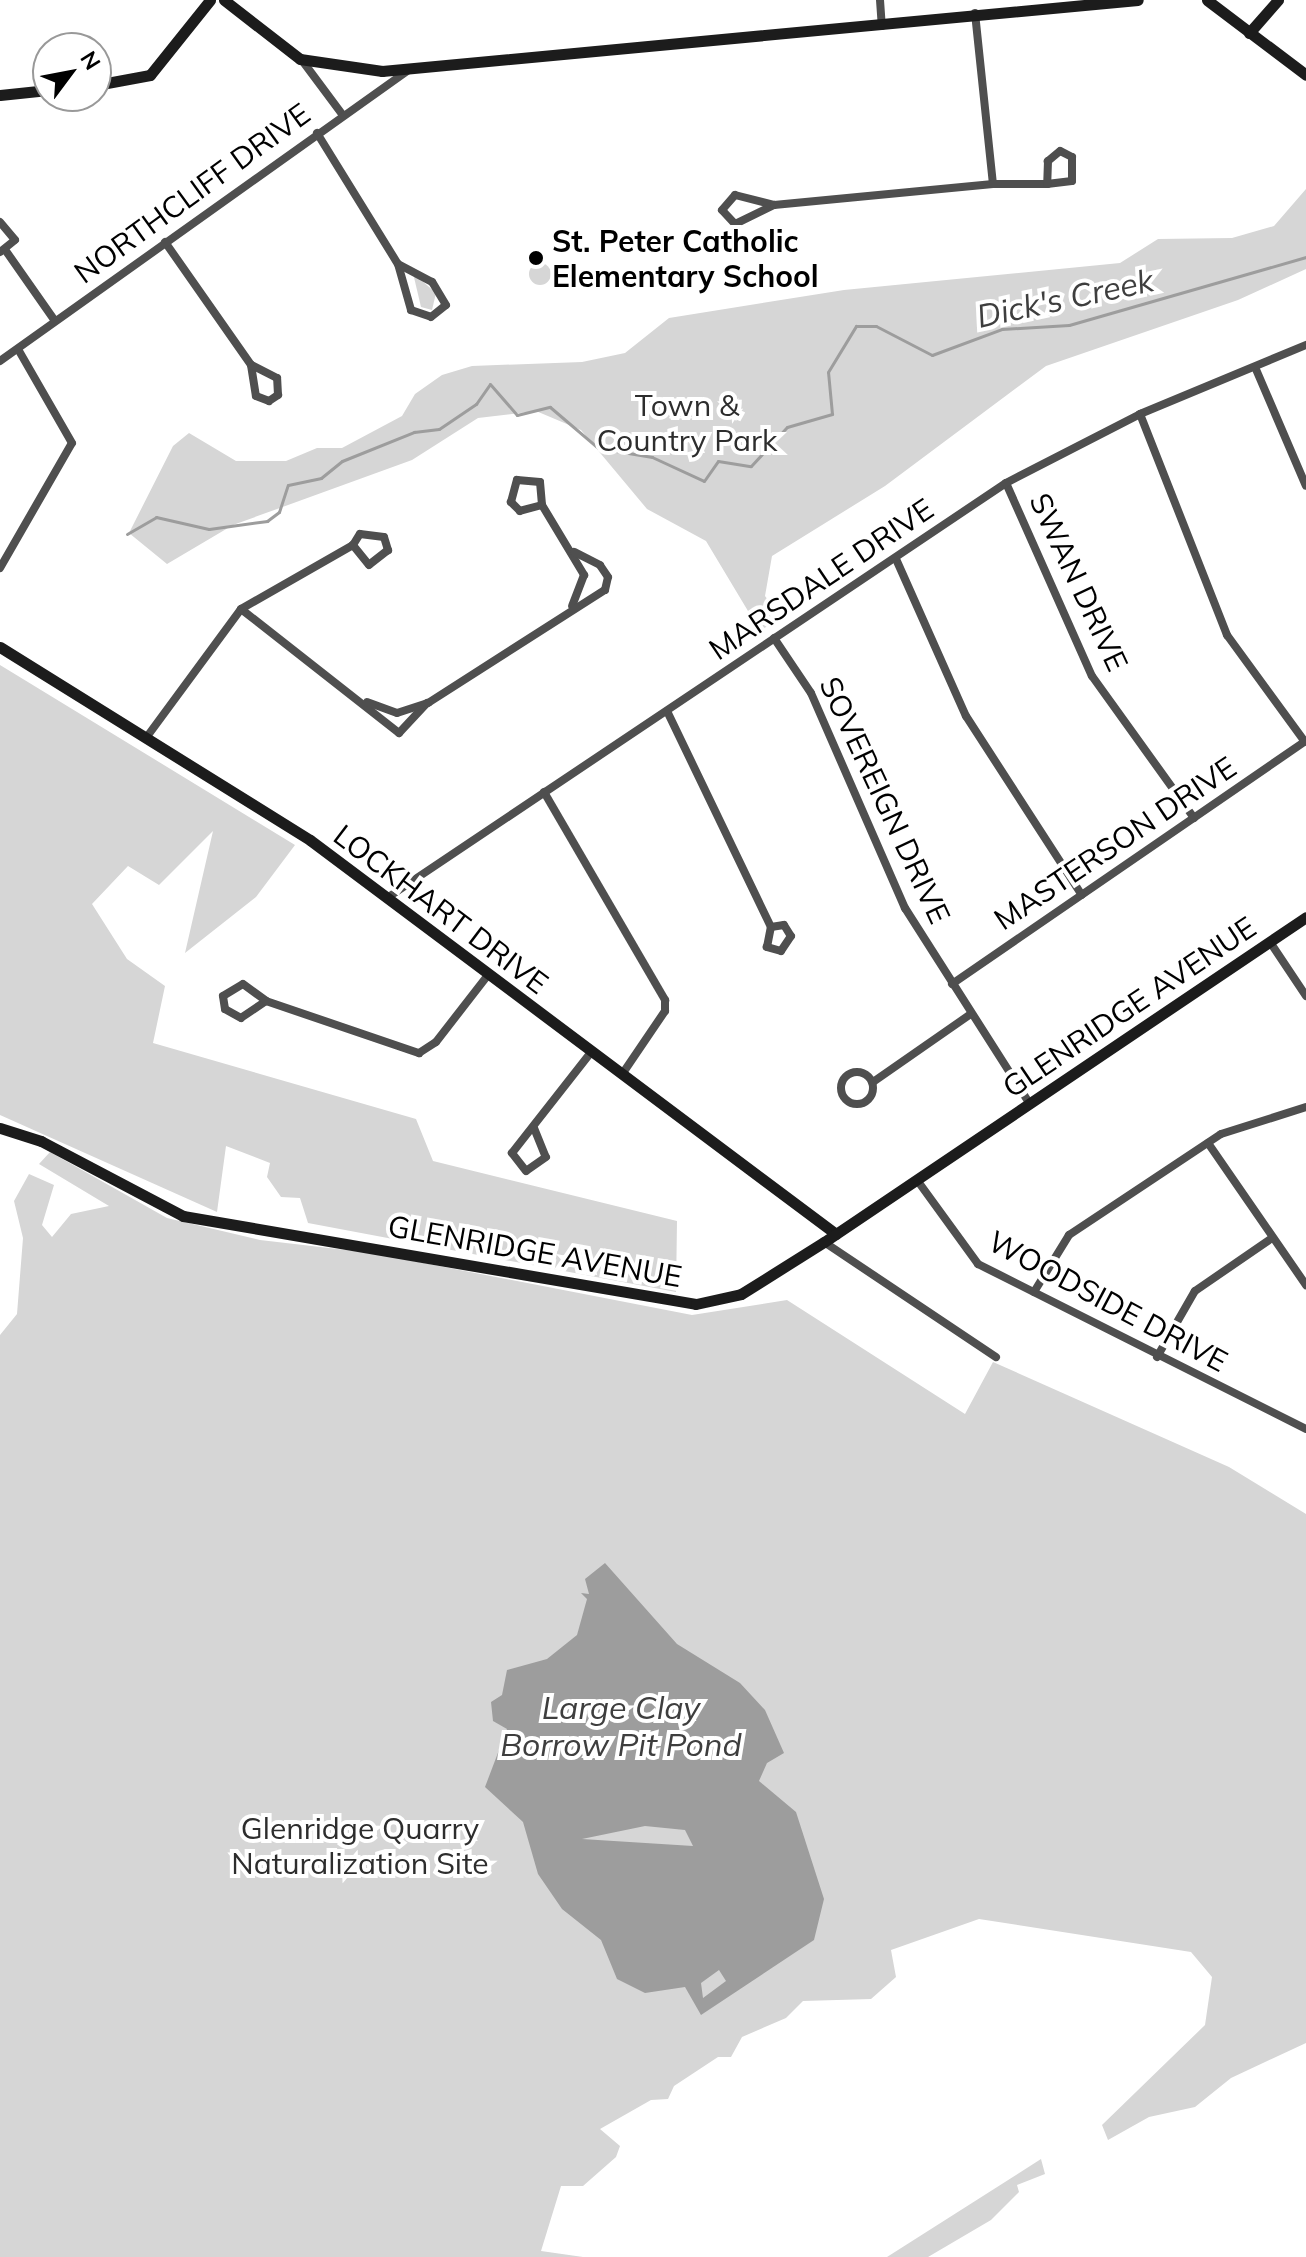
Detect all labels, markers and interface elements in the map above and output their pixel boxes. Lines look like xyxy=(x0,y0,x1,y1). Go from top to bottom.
north arrow xyxy=(32,32,112,112)
text: N xyxy=(74,46,107,75)
street label: NORTHCLIFF DRIVE xyxy=(67,95,317,291)
place label: St. Peter Catholic Elementary School xyxy=(552,223,819,294)
marker: St. Peter Catholic Elementary School xyxy=(527,249,545,267)
water label: Dick's Creek xyxy=(973,261,1157,335)
park label: Town & Country Park xyxy=(597,387,777,458)
street label: SWAN DRIVE xyxy=(1022,487,1136,677)
street label: MARSDALE DRIVE xyxy=(702,491,940,667)
street label: SOVEREIGN DRIVE xyxy=(812,671,958,929)
street label: MASTERSON DRIVE xyxy=(987,749,1243,937)
street label: LOCKHART DRIVE xyxy=(327,817,555,1001)
street label: GLENRIDGE AVENUE xyxy=(996,909,1262,1105)
street label: GLENRIDGE AVENUE xyxy=(385,1207,685,1295)
street label: WOODSIDE DRIVE xyxy=(982,1223,1234,1379)
water label: Large Clay Borrow Pit Pond xyxy=(500,1689,742,1764)
park label: Glenridge Quarry Naturalization Site xyxy=(231,1810,489,1880)

